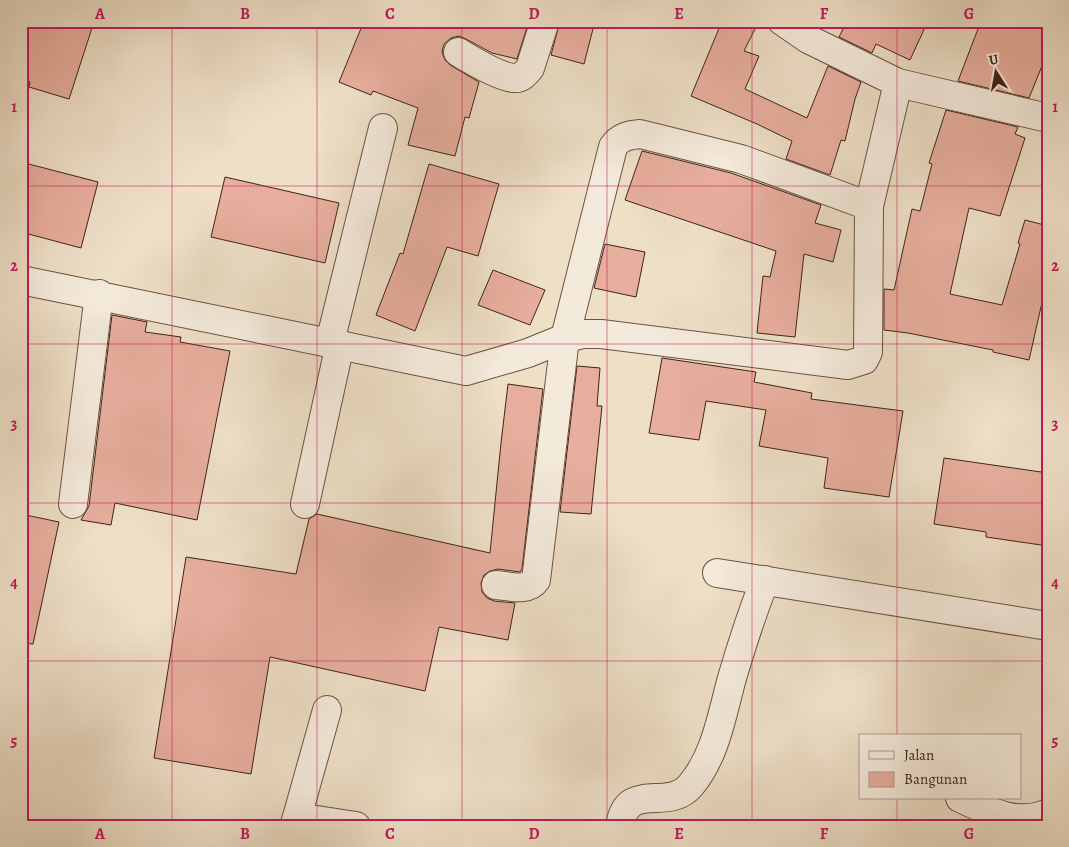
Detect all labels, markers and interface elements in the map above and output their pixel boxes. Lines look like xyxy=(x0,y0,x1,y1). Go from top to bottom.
text: A xyxy=(94,3,106,25)
text: B xyxy=(240,3,250,25)
text: C xyxy=(385,3,395,25)
text: D xyxy=(528,3,540,25)
text: E xyxy=(674,3,684,25)
text: F xyxy=(820,3,829,25)
text: G xyxy=(964,3,974,25)
north arrow xyxy=(972,48,1022,98)
text: U xyxy=(987,50,1000,70)
text: 1 xyxy=(11,96,17,118)
text: 1 xyxy=(1052,96,1058,118)
text: 2 xyxy=(10,255,18,277)
text: 2 xyxy=(1051,255,1059,277)
text: 3 xyxy=(11,413,18,435)
text: 3 xyxy=(1052,413,1059,435)
text: 4 xyxy=(10,572,18,594)
text: 4 xyxy=(1051,572,1059,594)
text: 5 xyxy=(11,730,18,752)
text: 5 xyxy=(1052,730,1059,752)
legend xyxy=(859,734,1022,800)
text: Jalan xyxy=(904,745,934,765)
text: Bangunan xyxy=(904,769,967,789)
text: A xyxy=(94,823,106,845)
text: B xyxy=(240,823,250,845)
text: C xyxy=(385,823,395,845)
text: D xyxy=(528,823,540,845)
text: E xyxy=(674,823,684,845)
text: F xyxy=(820,823,829,845)
text: G xyxy=(964,823,974,845)

